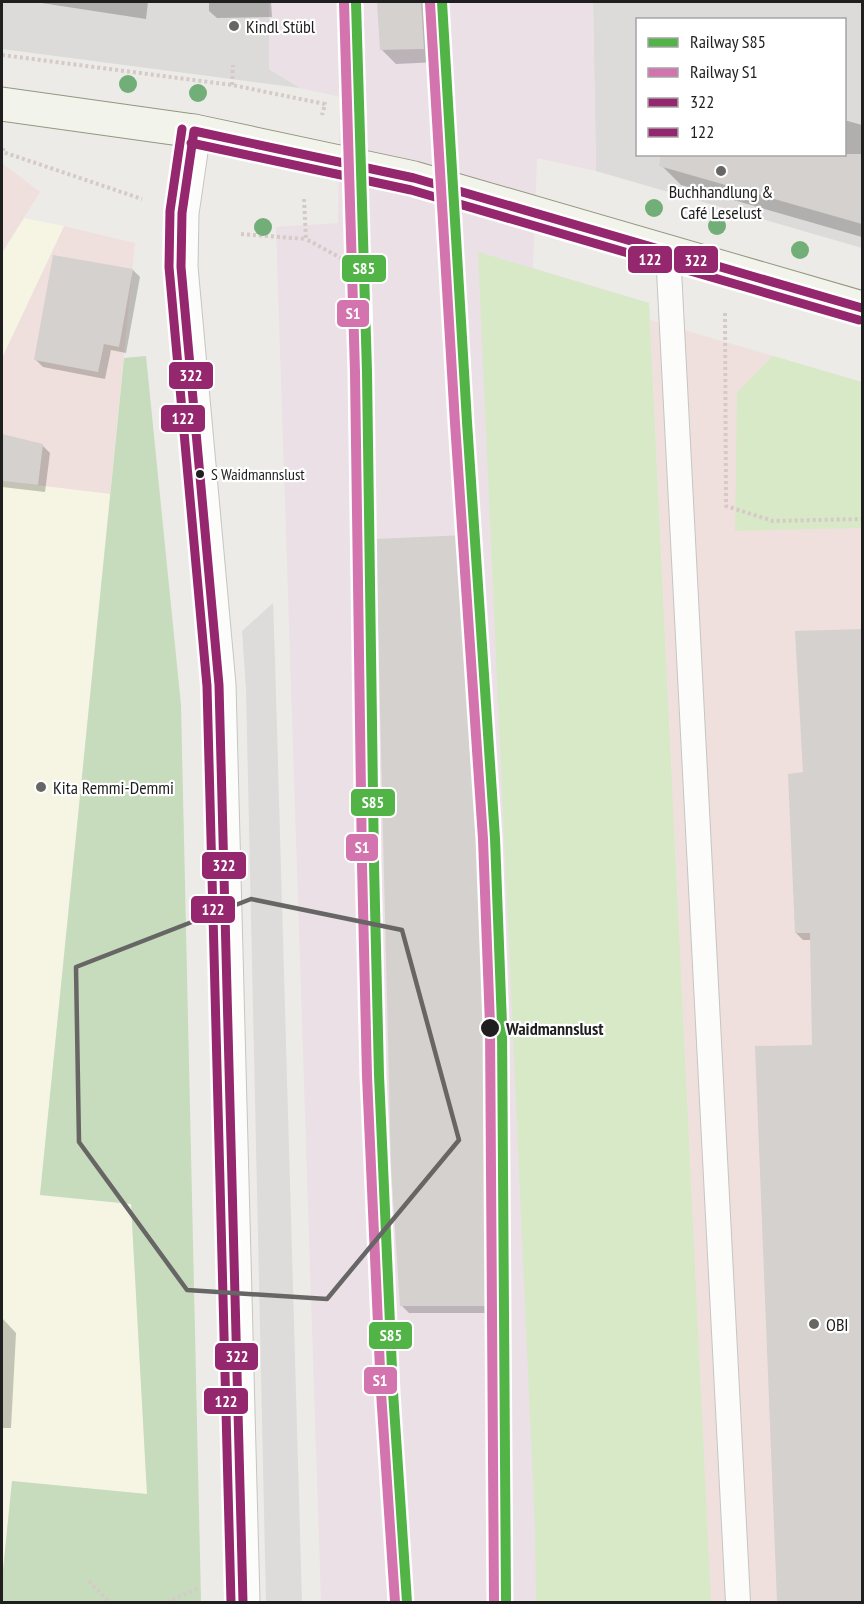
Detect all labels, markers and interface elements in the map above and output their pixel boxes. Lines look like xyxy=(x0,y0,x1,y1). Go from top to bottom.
place label: Kindl Stübl xyxy=(246,15,316,38)
legend xyxy=(636,18,846,156)
marker: Kindl Stübl xyxy=(227,19,241,33)
text: Railway S85 xyxy=(690,30,766,53)
text: Railway S1 xyxy=(690,60,758,83)
text: 322 xyxy=(690,90,714,113)
text: 122 xyxy=(690,120,714,143)
marker: Buchhandlung & Café Leselust xyxy=(714,164,728,178)
place label: Buchhandlung & Café Leselust xyxy=(669,180,773,224)
line badge: 122 xyxy=(627,245,673,274)
line badge: 322 xyxy=(673,245,719,274)
text: 122 xyxy=(639,249,661,269)
text: 322 xyxy=(685,250,707,270)
line badge: S85 xyxy=(341,254,387,283)
text: S85 xyxy=(353,258,375,278)
line badge: S1 xyxy=(336,299,370,328)
text: S1 xyxy=(346,303,360,323)
line badge: 322 xyxy=(168,361,214,390)
text: 322 xyxy=(180,365,202,385)
line badge: 122 xyxy=(160,404,206,433)
text: 122 xyxy=(172,408,194,428)
place label: S Waidmannslust xyxy=(211,464,305,484)
marker: S Waidmannslust xyxy=(194,468,206,480)
place label: Kita Remmi-Demmi xyxy=(53,776,174,799)
marker: Kita Remmi-Demmi xyxy=(34,780,48,794)
line badge: S85 xyxy=(350,788,396,817)
text: S85 xyxy=(362,792,384,812)
line badge: S1 xyxy=(345,833,379,862)
text: S1 xyxy=(355,837,369,857)
line badge: 322 xyxy=(201,851,247,880)
text: 322 xyxy=(213,855,235,875)
line badge: 122 xyxy=(190,895,236,924)
text: 122 xyxy=(202,899,224,919)
marker: Waidmannslust xyxy=(479,1017,501,1039)
place label: Waidmannslust xyxy=(505,1017,604,1040)
place label: OBI xyxy=(826,1313,849,1336)
marker: OBI xyxy=(807,1317,821,1331)
line badge: S85 xyxy=(368,1321,413,1350)
text: S85 xyxy=(380,1325,402,1345)
line badge: 322 xyxy=(214,1342,259,1371)
text: 322 xyxy=(226,1346,248,1366)
line badge: S1 xyxy=(363,1366,398,1395)
text: S1 xyxy=(373,1370,387,1390)
line badge: 122 xyxy=(203,1387,249,1415)
text: 122 xyxy=(215,1391,237,1411)

